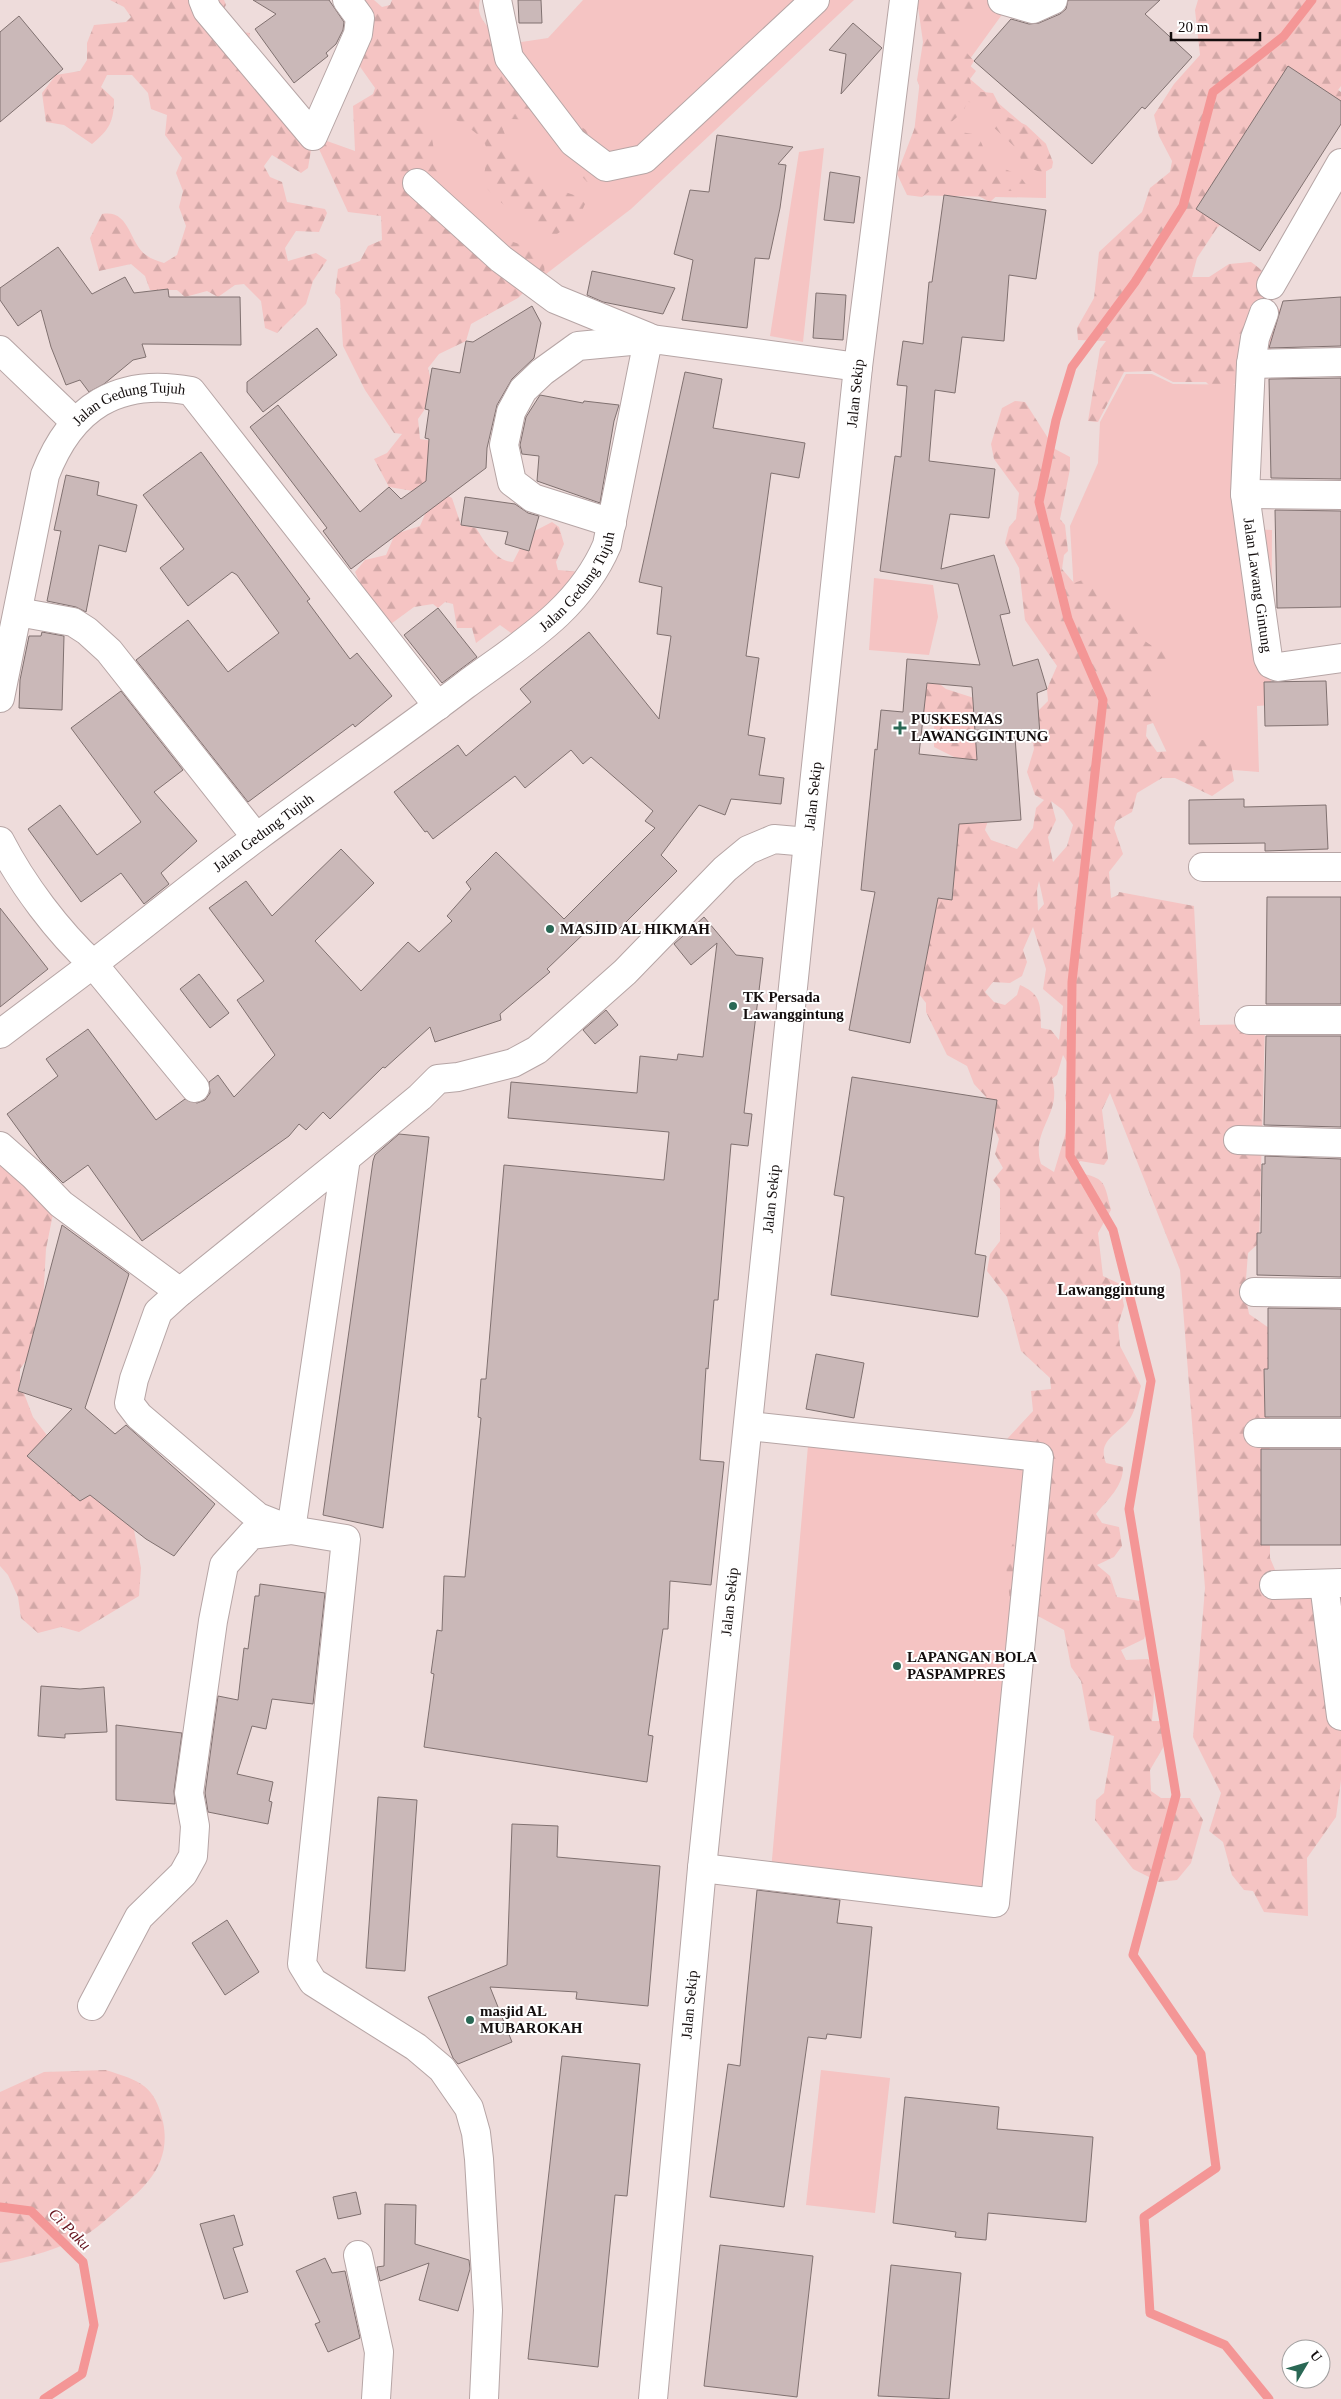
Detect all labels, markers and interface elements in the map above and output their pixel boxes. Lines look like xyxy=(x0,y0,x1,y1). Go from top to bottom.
scale bar xyxy=(1171,10,1260,42)
text: 20 m xyxy=(1178,19,1209,35)
street label: Jalan Sekip xyxy=(844,358,867,428)
street label: Jalan Gedung Tujuh xyxy=(69,380,187,429)
street label: Jalan Lawang Gintung xyxy=(1240,517,1275,654)
street label: Jalan Gedung Tujuh xyxy=(536,530,618,635)
place label: PUSKESMAS LAWANGGINTUNG xyxy=(911,711,1049,744)
marker: PUSKESMAS LAWANGGINTUNG xyxy=(893,721,907,735)
street label: Jalan Sekip xyxy=(801,761,824,831)
street label: Jalan Gedung Tujuh xyxy=(210,790,317,875)
place label: MASJID AL HIKMAH xyxy=(560,921,710,937)
marker: MASJID AL HIKMAH xyxy=(544,923,556,935)
place label: TK Persada Lawanggintung xyxy=(743,989,844,1022)
marker: TK Persada Lawanggintung xyxy=(727,1000,739,1012)
street label: Jalan Sekip xyxy=(760,1164,783,1234)
district label: Lawanggintung xyxy=(1057,1281,1165,1299)
street label: Jalan Sekip xyxy=(718,1567,741,1637)
place label: LAPANGAN BOLA PASPAMPRES xyxy=(907,1649,1037,1682)
marker: LAPANGAN BOLA PASPAMPRES xyxy=(891,1660,903,1672)
street label: Jalan Sekip xyxy=(678,1970,701,2040)
place label: masjid AL MUBAROKAH xyxy=(480,2003,583,2036)
marker: masjid AL MUBAROKAH xyxy=(464,2014,476,2026)
water label: Ci Paku xyxy=(46,2205,94,2253)
north arrow xyxy=(1281,2339,1331,2389)
text: U xyxy=(1307,2348,1325,2365)

